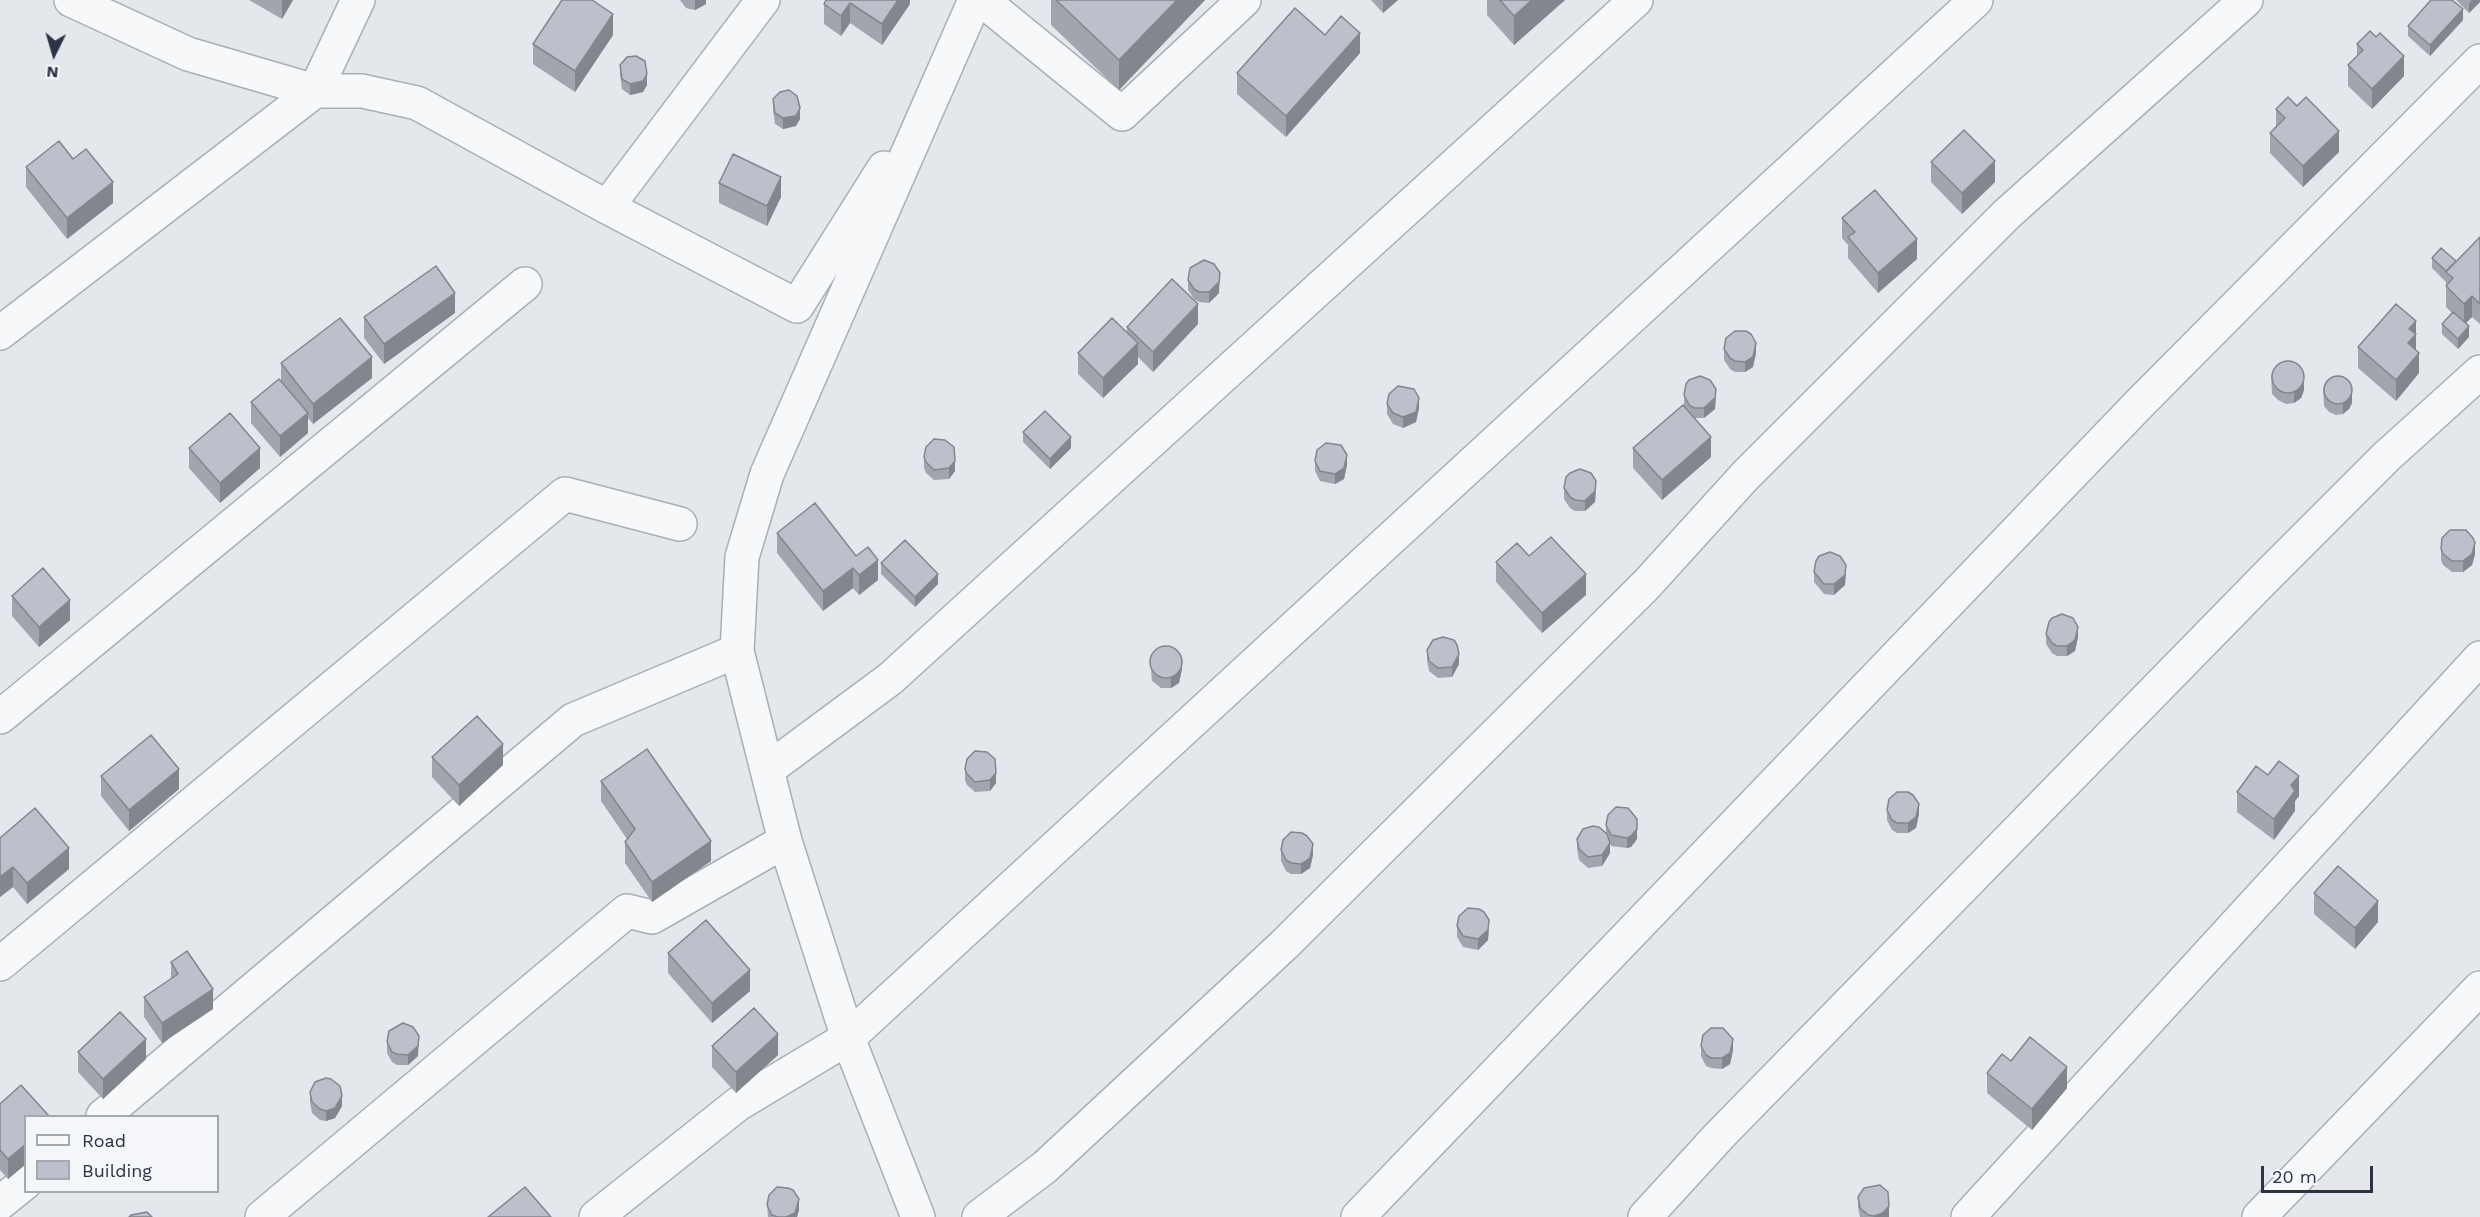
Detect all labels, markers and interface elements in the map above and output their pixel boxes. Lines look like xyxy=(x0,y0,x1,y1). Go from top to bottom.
north arrow xyxy=(24,24,84,84)
text: N xyxy=(46,62,59,82)
legend xyxy=(24,1115,219,1193)
text: Road xyxy=(82,1130,126,1151)
scale bar xyxy=(2264,1154,2376,1192)
text: Building xyxy=(82,1160,152,1181)
text: 20 m xyxy=(2272,1166,2317,1187)

